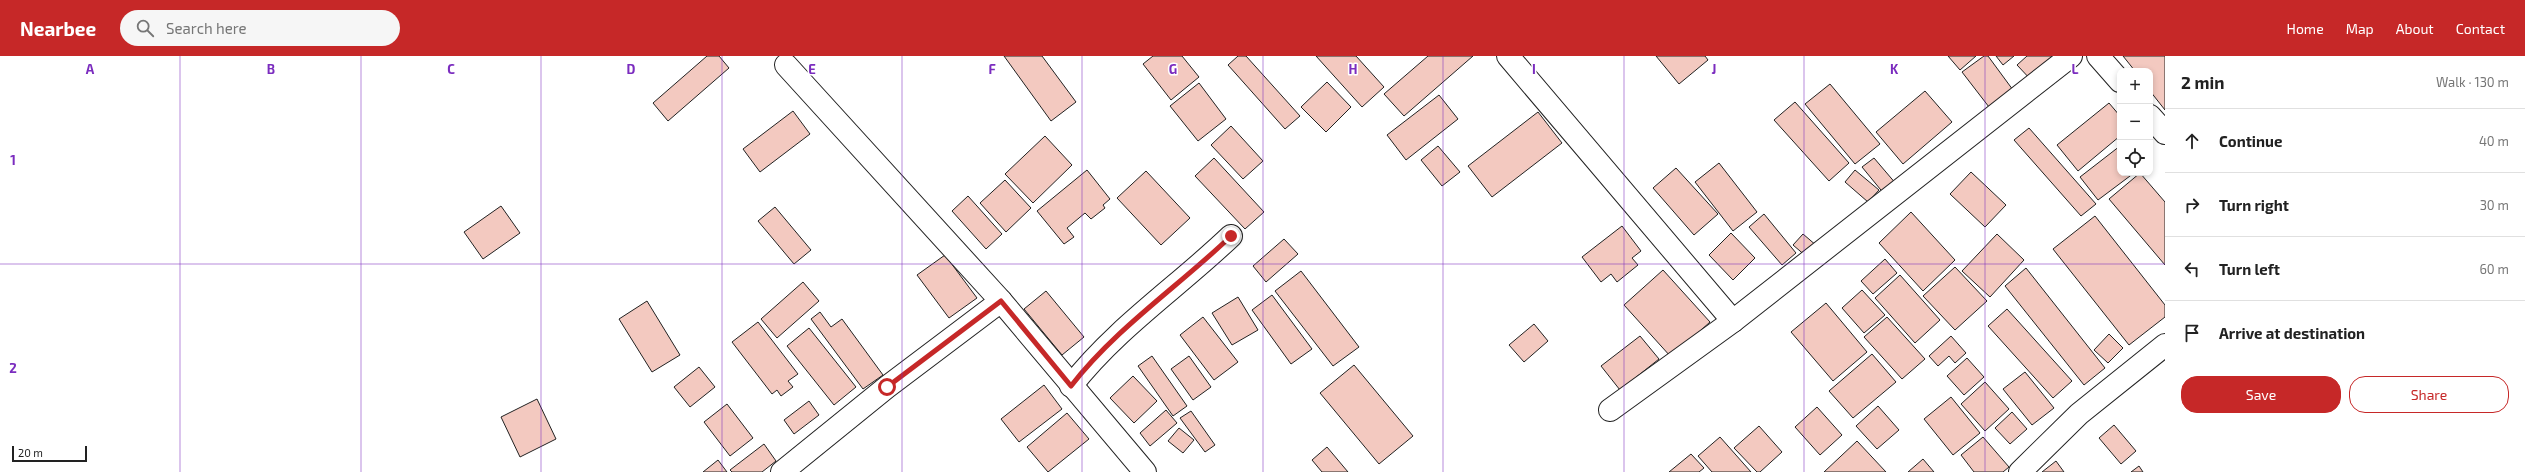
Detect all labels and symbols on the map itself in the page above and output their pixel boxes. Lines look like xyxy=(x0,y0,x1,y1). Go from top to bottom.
text: A xyxy=(86,61,95,77)
text: B xyxy=(267,61,275,77)
text: C xyxy=(447,61,455,77)
text: D xyxy=(627,61,636,77)
text: E xyxy=(808,61,816,77)
text: F xyxy=(988,61,996,77)
text: G xyxy=(1169,61,1177,77)
text: H xyxy=(1349,61,1358,77)
text: I xyxy=(1532,61,1536,77)
text: J xyxy=(1712,61,1716,77)
text: K xyxy=(1890,61,1899,77)
text: L xyxy=(2072,61,2079,77)
text: 1 xyxy=(10,152,16,168)
route end xyxy=(1222,227,1240,245)
text: 2 xyxy=(9,360,17,376)
route start xyxy=(878,378,896,396)
scale bar xyxy=(12,444,87,463)

